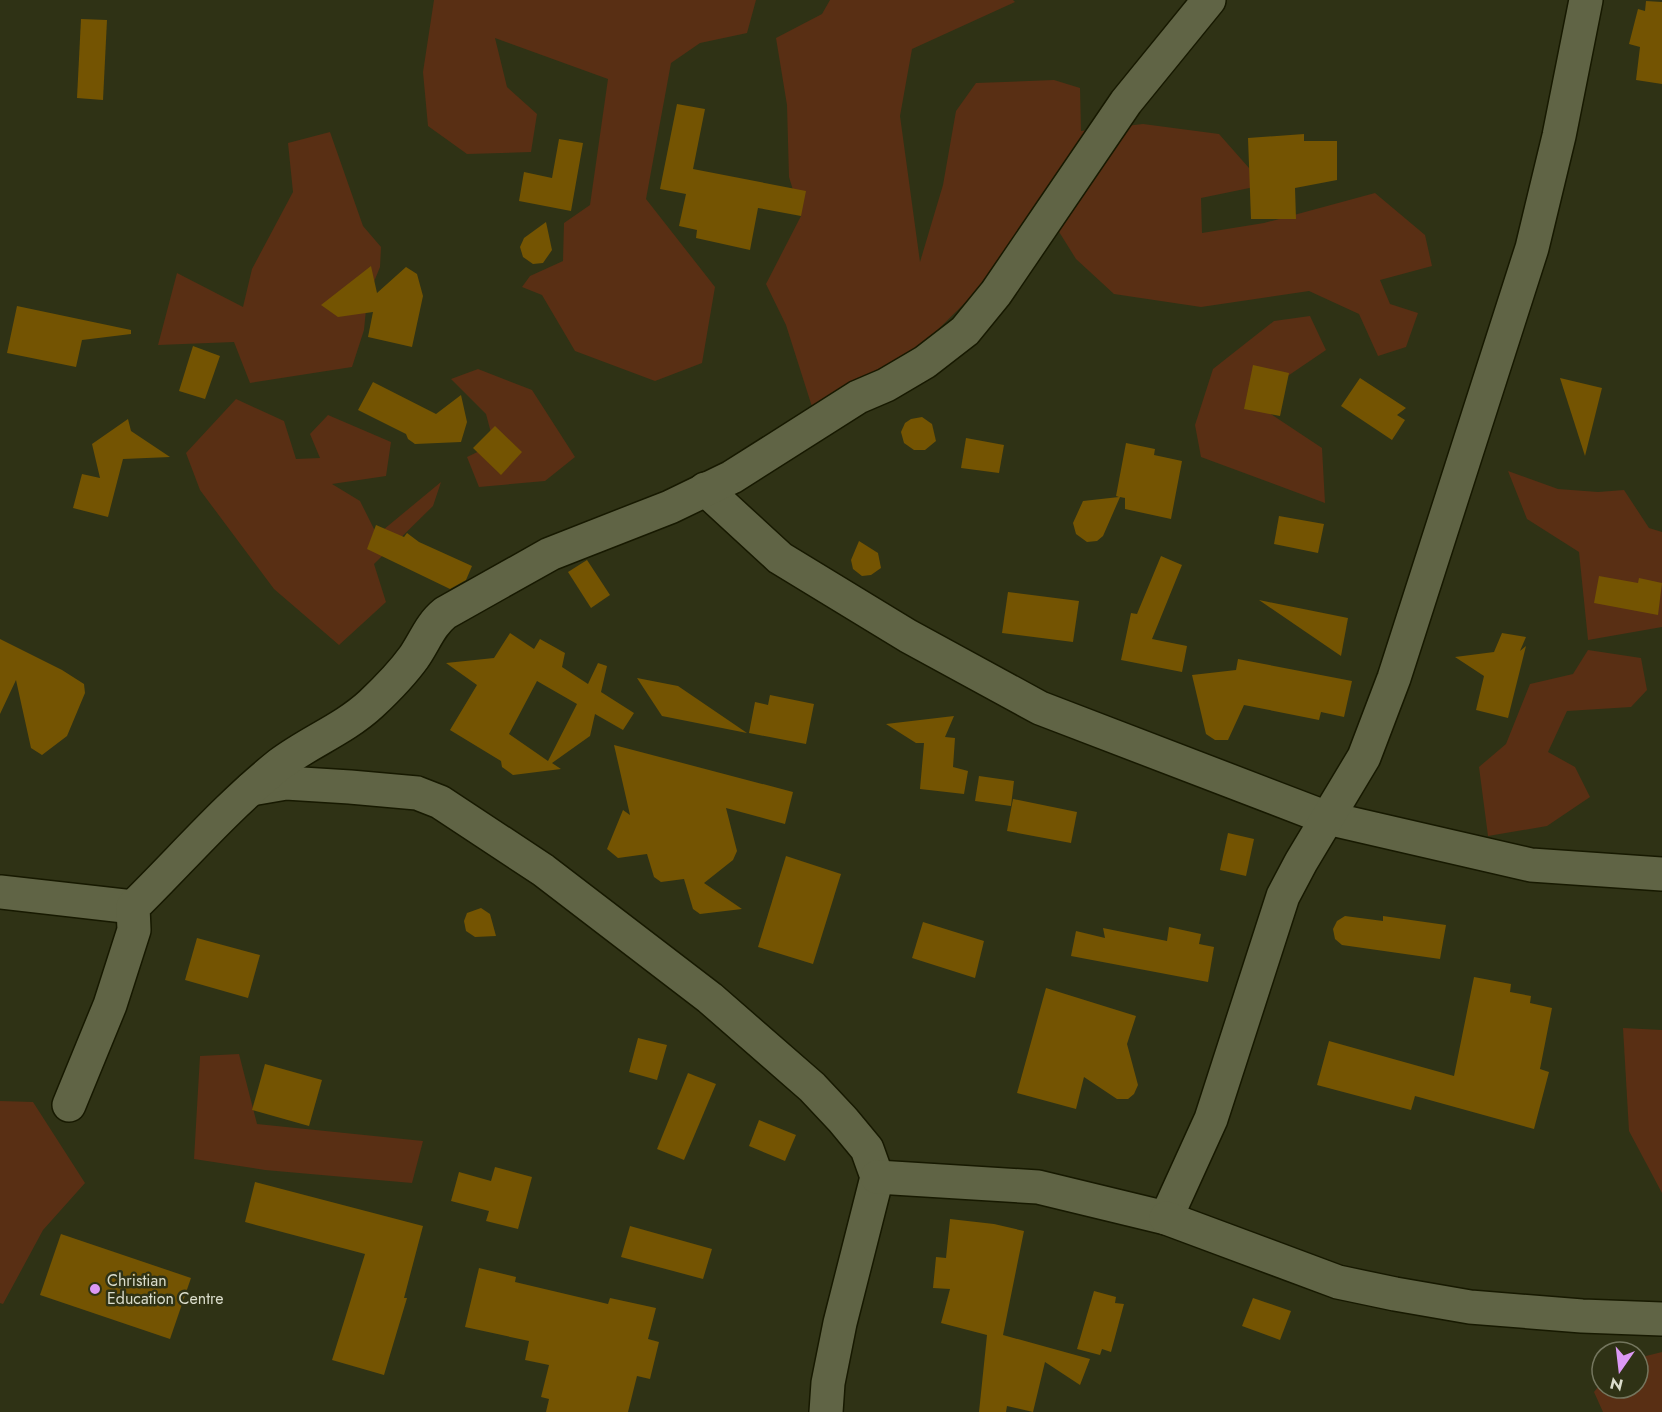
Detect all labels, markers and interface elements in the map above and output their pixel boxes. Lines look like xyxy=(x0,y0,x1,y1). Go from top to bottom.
place label: Christian Education Centre xyxy=(107,1269,224,1310)
marker: Christian Education Centre xyxy=(88,1282,102,1296)
north arrow xyxy=(1590,1340,1650,1400)
text: N xyxy=(1608,1371,1625,1397)

